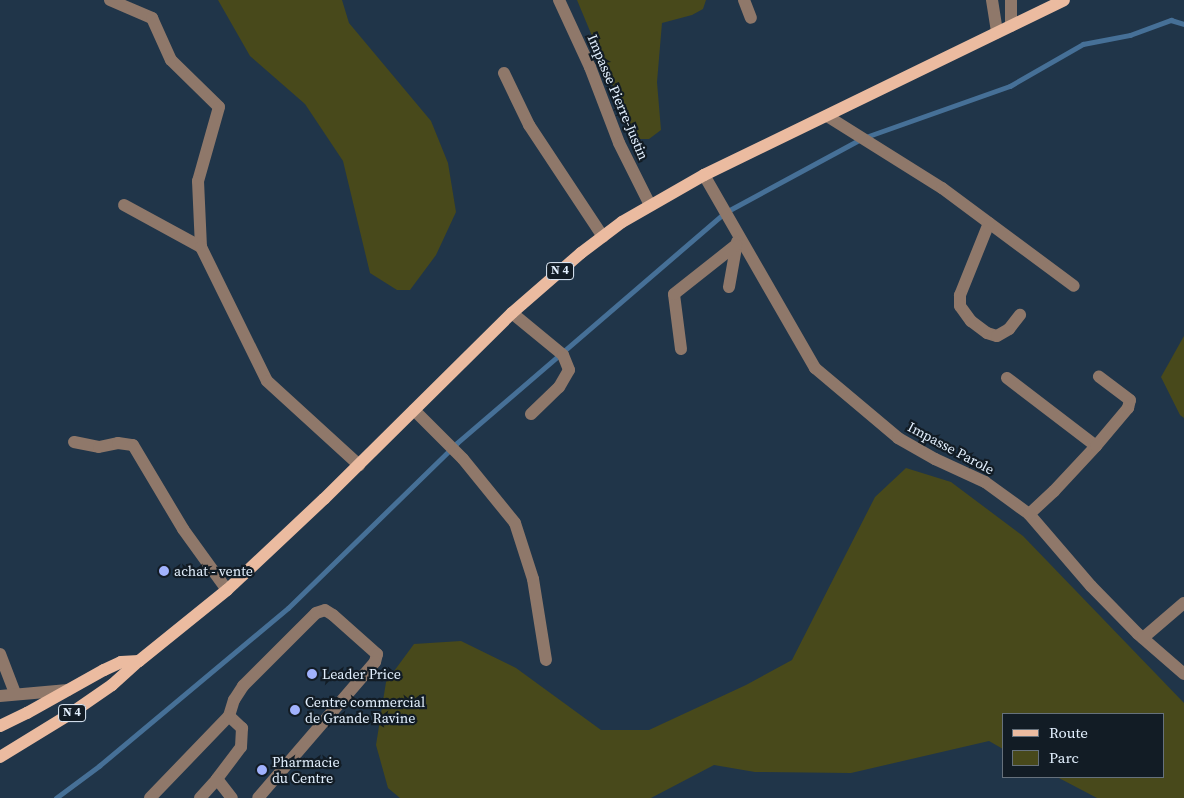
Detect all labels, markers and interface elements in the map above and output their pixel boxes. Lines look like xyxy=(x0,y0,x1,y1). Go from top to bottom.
street label: Impasse Pierre-Justin xyxy=(584,32,652,162)
road number: N 4 xyxy=(545,262,575,280)
street label: Impasse Parole xyxy=(905,418,997,478)
place label: achat - vente xyxy=(174,563,253,579)
marker: achat - vente xyxy=(158,565,170,577)
place label: Leader Price xyxy=(322,666,401,682)
marker: Leader Price xyxy=(306,668,318,680)
place label: Centre commercial de Grande Ravine xyxy=(305,694,425,726)
road number: N 4 xyxy=(57,704,87,722)
marker: Centre commercial de Grande Ravine xyxy=(289,704,301,716)
legend xyxy=(1002,713,1164,778)
text: Route xyxy=(1049,722,1088,743)
text: Parc xyxy=(1049,747,1079,768)
place label: Pharmacie du Centre xyxy=(272,754,340,786)
marker: Pharmacie du Centre xyxy=(256,764,268,776)

